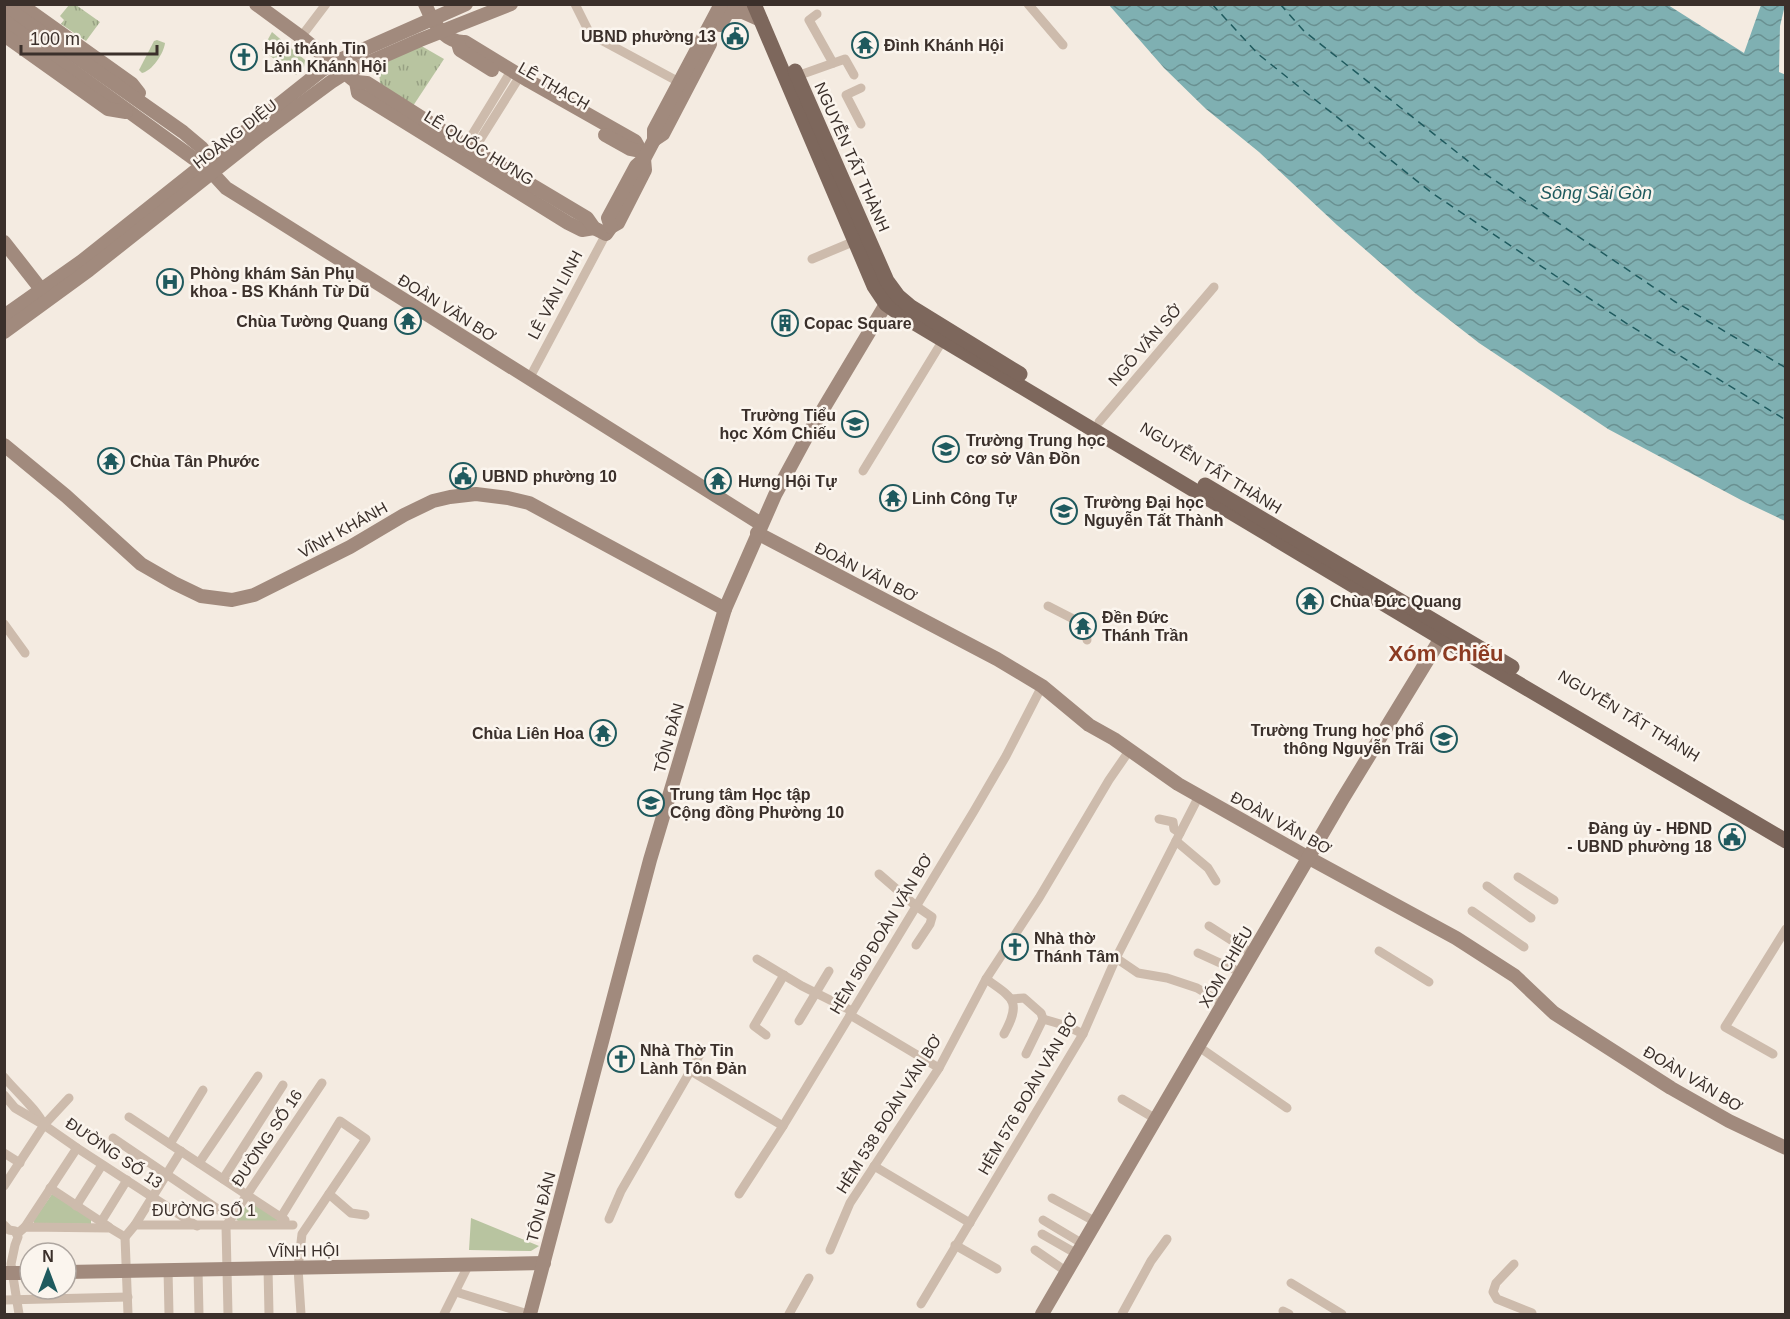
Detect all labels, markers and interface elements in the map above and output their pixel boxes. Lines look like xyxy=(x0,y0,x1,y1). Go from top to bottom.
scale bar xyxy=(21,18,158,56)
public building icon: UBND phường 13 xyxy=(720,21,750,51)
place label: UBND phường 13 xyxy=(581,28,716,45)
text: 100 m xyxy=(30,29,80,49)
temple icon: Đình Khánh Hội xyxy=(850,30,880,60)
place label: Đình Khánh Hội xyxy=(884,37,1004,54)
place label: Hội thánh Tin Lành Khánh Hội xyxy=(264,40,387,75)
church icon: Hội thánh Tin Lành Khánh Hội xyxy=(229,42,259,72)
street label: LÊ THẠCH xyxy=(516,58,593,113)
street label: NGUYỄN TẤT THÀNH xyxy=(811,79,894,234)
street label: HOÀNG DIỆU xyxy=(189,95,280,172)
street label: LÊ QUỐC HƯNG xyxy=(421,106,538,189)
water label: Sông Sài Gòn xyxy=(1540,183,1652,203)
street label: LÊ VĂN LINH xyxy=(524,247,585,342)
place label: Phòng khám Sản Phụ khoa - BS Khánh Từ Dũ xyxy=(190,265,370,300)
hospital icon: Phòng khám Sản Phụ khoa - BS Khánh Từ Dũ xyxy=(155,267,185,297)
street label: ĐOÀN VĂN BƠ xyxy=(395,270,500,345)
street label: NGÔ VĂN SỞ xyxy=(1104,300,1185,389)
temple icon: Chùa Tường Quang xyxy=(393,306,423,336)
building icon: Copac Square xyxy=(770,308,800,338)
place label: Chùa Tường Quang xyxy=(236,313,388,330)
place label: Copac Square xyxy=(804,315,912,332)
place label: Trường Tiểu học Xóm Chiếu xyxy=(720,407,836,442)
school or university icon: Trường Tiểu học Xóm Chiếu xyxy=(840,409,870,439)
street label: NGUYỄN TẤT THÀNH xyxy=(1137,418,1285,517)
place label: Trường Trung học cơ sở Vân Đồn xyxy=(966,432,1106,467)
school or university icon: Trường Trung học cơ sở Vân Đồn xyxy=(931,434,961,464)
temple icon: Chùa Tân Phước xyxy=(96,446,126,476)
place label: Chùa Tân Phước xyxy=(130,453,260,470)
public building icon: UBND phường 10 xyxy=(448,461,478,491)
temple icon: Hưng Hội Tự xyxy=(703,466,733,496)
place label: UBND phường 10 xyxy=(482,468,617,485)
place label: Hưng Hội Tự xyxy=(738,473,837,490)
temple icon: Linh Công Tự xyxy=(878,483,908,513)
place label: Linh Công Tự xyxy=(912,490,1017,507)
place label: Trường Đại học Nguyễn Tất Thành xyxy=(1084,494,1224,529)
school or university icon: Trường Đại học Nguyễn Tất Thành xyxy=(1049,496,1079,526)
street label: VĨNH KHÁNH xyxy=(295,497,390,561)
street label: ĐOÀN VĂN BƠ xyxy=(812,538,921,605)
temple icon: Chùa Đức Quang xyxy=(1295,586,1325,616)
place label: Chùa Đức Quang xyxy=(1330,593,1462,610)
place label: Đền Đức Thánh Trần xyxy=(1102,609,1188,644)
temple icon: Đền Đức Thánh Trần xyxy=(1068,611,1098,641)
district label: Xóm Chiếu xyxy=(1389,641,1503,666)
street label: NGUYỄN TẤT THÀNH xyxy=(1555,666,1703,765)
street label: TÔN ĐẢN xyxy=(650,701,687,775)
temple icon: Chùa Liên Hoa xyxy=(588,718,618,748)
place label: Trường Trung học phổ thông Nguyễn Trãi xyxy=(1251,722,1424,757)
school or university icon: Trường Trung học phổ thông Nguyễn Trãi xyxy=(1429,724,1459,754)
place label: Chùa Liên Hoa xyxy=(472,725,584,742)
place label: Trung tâm Học tập Cộng đồng Phường 10 xyxy=(670,786,844,821)
street label: ĐOÀN VĂN BƠ xyxy=(1228,787,1335,858)
school or university icon: Trung tâm Học tập Cộng đồng Phường 10 xyxy=(636,788,666,818)
place label: Đảng ủy - HĐND - UBND phường 18 xyxy=(1567,820,1712,855)
public building icon: Đảng ủy - HĐND - UBND phường 18 xyxy=(1717,822,1747,852)
street label: HẺM 500 ĐOÀN VĂN BƠ xyxy=(826,850,936,1017)
street label: XÓM CHIẾU xyxy=(1195,923,1256,1011)
place label: Nhà thờ Thánh Tâm xyxy=(1034,930,1119,965)
church icon: Nhà thờ Thánh Tâm xyxy=(1000,932,1030,962)
street label: HẺM 576 ĐOÀN VĂN BƠ xyxy=(974,1010,1081,1178)
street label: HẺM 538 ĐOÀN VĂN BƠ xyxy=(832,1031,945,1196)
place label: Nhà Thờ Tin Lành Tôn Đản xyxy=(640,1042,747,1077)
street label: ĐOÀN VĂN BƠ xyxy=(1640,1042,1746,1115)
church icon: Nhà Thờ Tin Lành Tôn Đản xyxy=(606,1044,636,1074)
street label: ĐƯỜNG SỐ 16 xyxy=(227,1085,306,1189)
street label: ĐƯỜNG SỐ 13 xyxy=(63,1113,167,1192)
street label: TÔN ĐẢN xyxy=(523,1170,559,1244)
street label: ĐƯỜNG SỐ 1 xyxy=(152,1200,256,1219)
street label: VĨNH HỘI xyxy=(268,1240,340,1260)
north arrow xyxy=(18,1241,78,1301)
text: N xyxy=(42,1248,54,1265)

